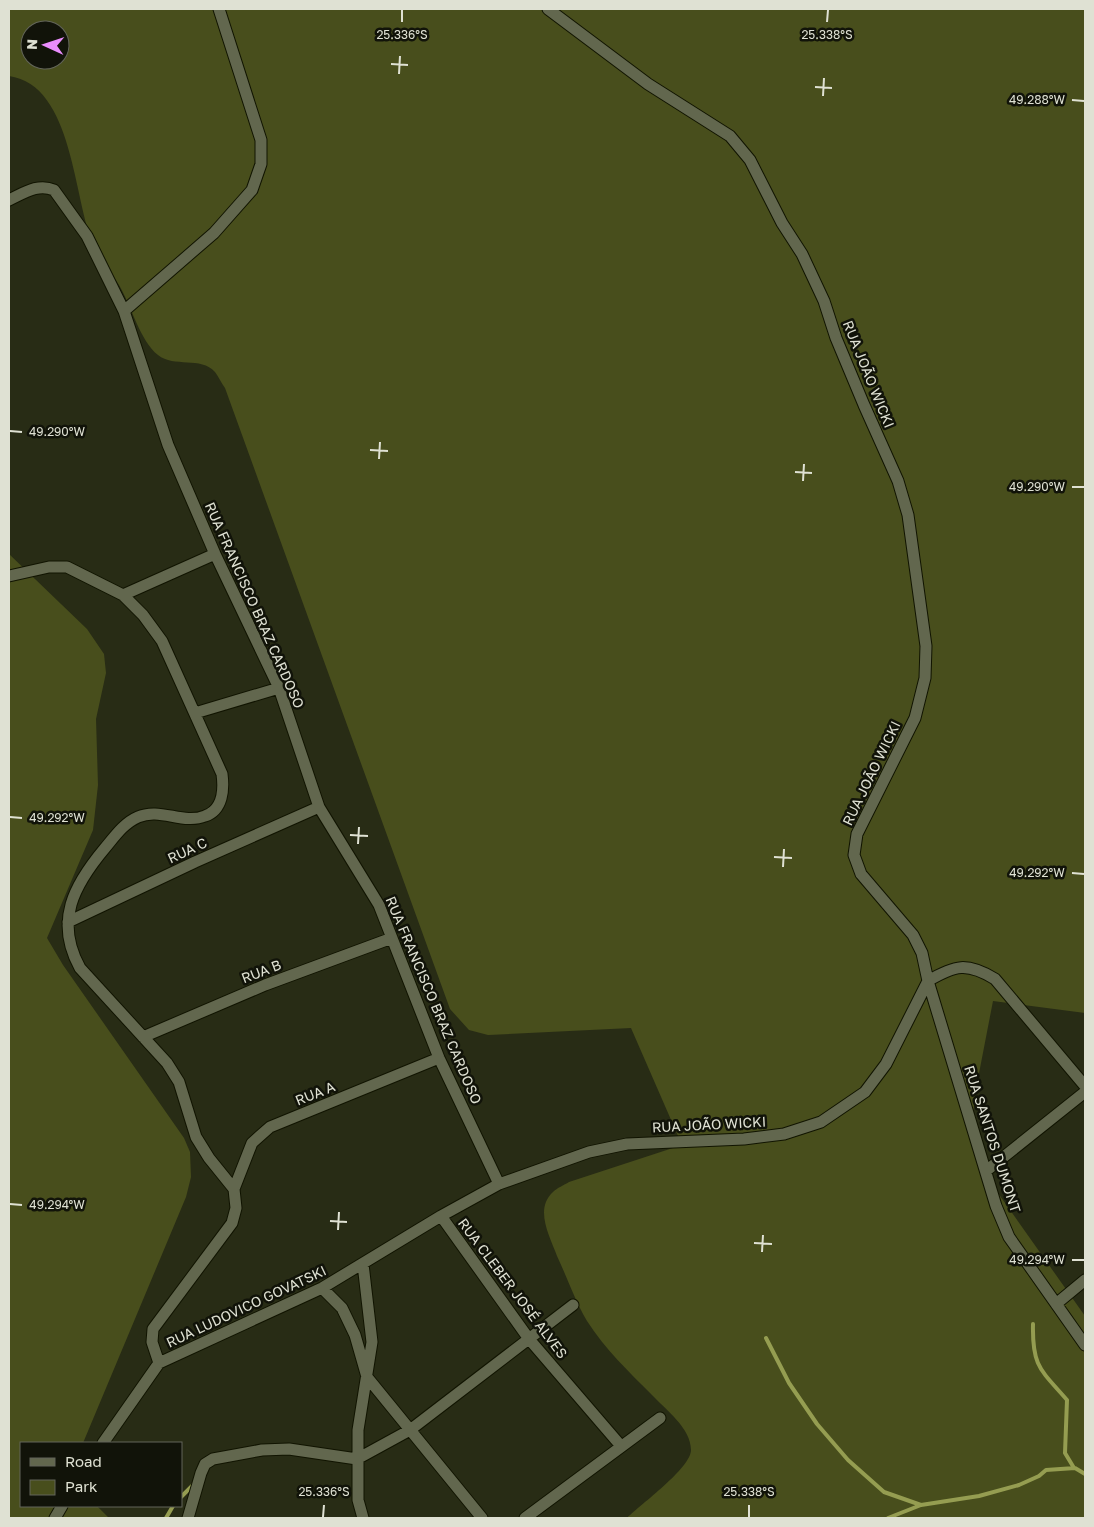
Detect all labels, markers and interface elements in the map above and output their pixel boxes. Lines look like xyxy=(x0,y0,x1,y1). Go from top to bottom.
north arrow xyxy=(20,20,70,70)
text: 25.336°S xyxy=(376,27,428,42)
text: 25.338°S xyxy=(801,27,853,42)
text: N xyxy=(23,39,40,50)
text: 49.288°W xyxy=(1009,92,1065,107)
street label: RUA JOÃO WICKI xyxy=(840,318,898,430)
text: 49.290°W xyxy=(29,424,85,439)
text: 49.290°W xyxy=(1009,479,1065,494)
street label: RUA FRANCISCO BRAZ CARDOSO xyxy=(202,499,308,711)
street label: RUA JOÃO WICKI xyxy=(838,718,904,828)
text: 49.292°W xyxy=(29,810,85,825)
street label: RUA C xyxy=(165,834,209,866)
text: 49.292°W xyxy=(1009,865,1065,880)
street label: RUA FRANCISCO BRAZ CARDOSO xyxy=(382,894,486,1106)
street label: RUA B xyxy=(239,956,283,986)
street label: RUA SANTOS DUMONT xyxy=(961,1063,1025,1215)
street label: RUA A xyxy=(293,1077,338,1109)
street label: RUA JOÃO WICKI xyxy=(651,1113,767,1135)
text: 49.294°W xyxy=(29,1197,85,1212)
street label: RUA CLEBER JOSÉ ALVES xyxy=(455,1215,571,1361)
text: 49.294°W xyxy=(1009,1252,1065,1267)
street label: RUA LUDOVICO GOVATSKI xyxy=(163,1261,329,1351)
legend xyxy=(20,1442,182,1507)
text: Road xyxy=(65,1452,102,1470)
text: Park xyxy=(65,1477,98,1495)
text: 25.336°S xyxy=(298,1484,350,1499)
text: 25.338°S xyxy=(723,1484,775,1499)

